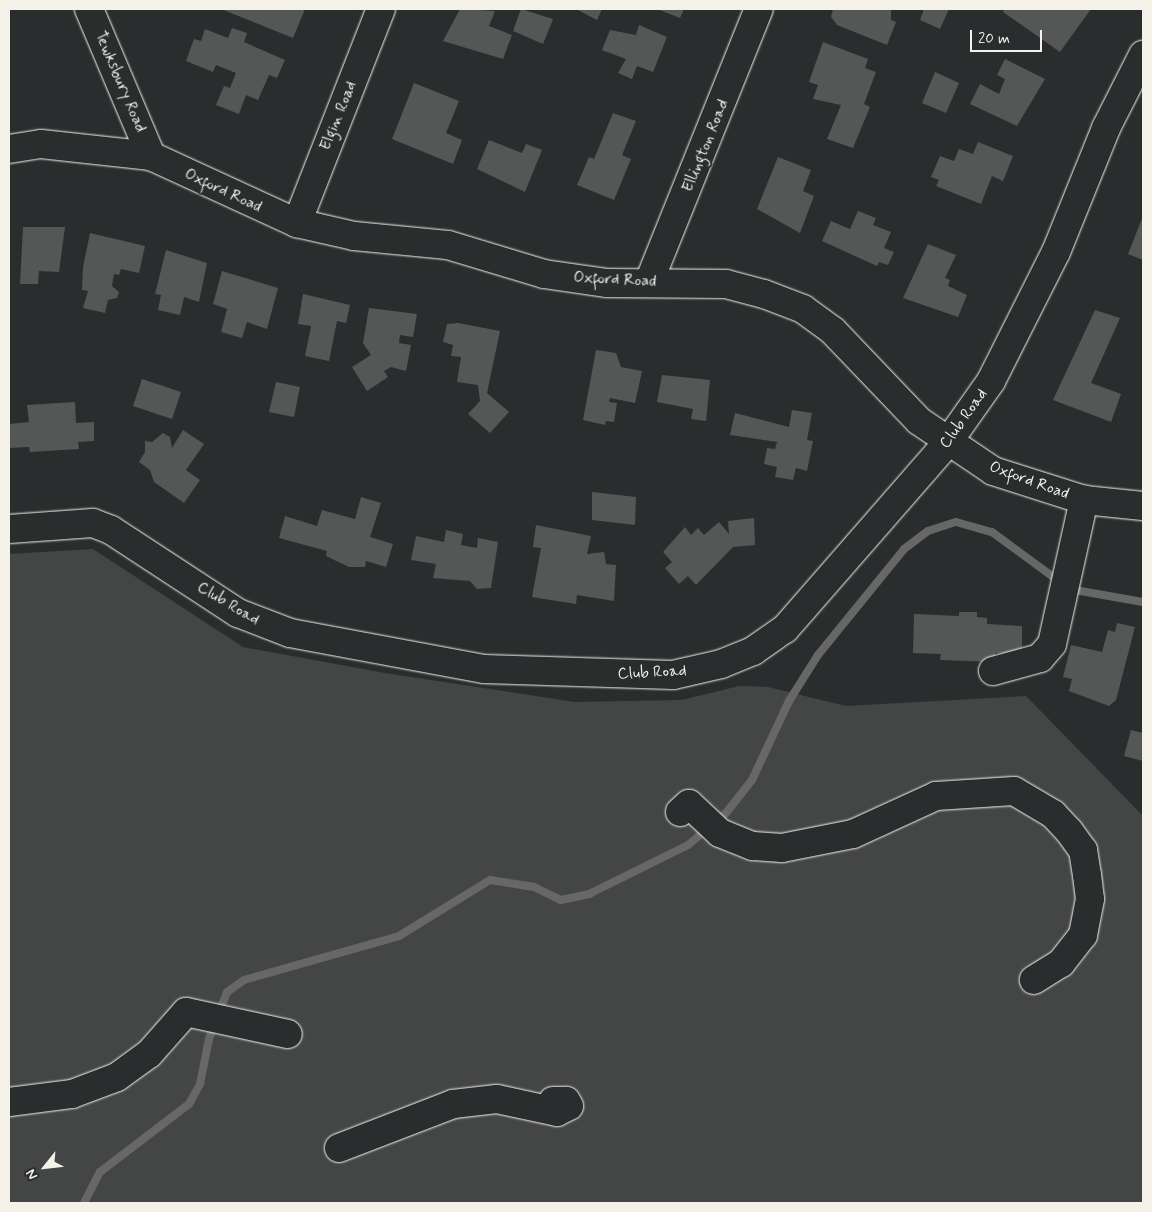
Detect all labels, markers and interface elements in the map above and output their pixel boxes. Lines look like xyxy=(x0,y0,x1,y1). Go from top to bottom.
scale bar xyxy=(972,20,1044,52)
street label: Tewksbury Road xyxy=(90,28,150,136)
text: 20 m xyxy=(978,29,1010,49)
street label: Elgin Road xyxy=(316,78,362,154)
street label: Ellington Road xyxy=(679,98,733,194)
street label: Oxford Road xyxy=(182,165,264,217)
street label: Oxford Road xyxy=(573,268,657,292)
street label: Club Road xyxy=(936,386,992,452)
street label: Oxford Road xyxy=(987,458,1071,504)
street label: Club Road xyxy=(194,578,262,630)
street label: Club Road xyxy=(618,662,686,684)
north arrow xyxy=(20,1142,70,1192)
text: N xyxy=(22,1166,42,1183)

